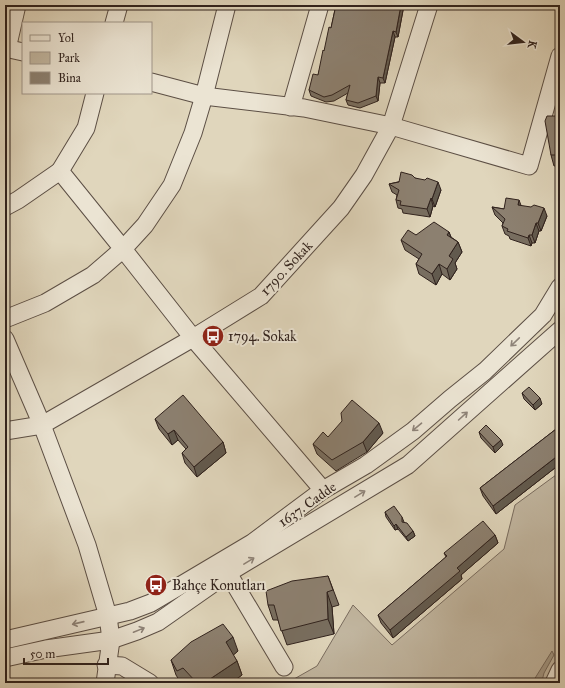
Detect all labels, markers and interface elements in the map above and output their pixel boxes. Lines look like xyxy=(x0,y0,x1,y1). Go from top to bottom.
legend xyxy=(22,22,152,94)
north arrow xyxy=(503,22,543,62)
text: Yol xyxy=(58,31,75,45)
text: K xyxy=(525,39,539,51)
text: Park xyxy=(58,51,80,65)
text: Bina xyxy=(58,71,82,85)
street label: 1790. Sokak xyxy=(257,237,316,299)
bus stop icon: 1794. Sokak xyxy=(200,323,226,349)
place label: 1794. Sokak xyxy=(228,328,297,345)
one-way arrow xyxy=(510,337,520,347)
one-way arrow xyxy=(458,412,468,421)
one-way arrow xyxy=(412,423,423,432)
street label: 1637. Cadde xyxy=(275,478,340,531)
one-way arrow xyxy=(354,490,365,498)
one-way arrow xyxy=(243,557,254,565)
bus stop icon: Bahçe Konutları xyxy=(143,572,169,598)
place label: Bahçe Konutları xyxy=(172,577,265,594)
one-way arrow xyxy=(71,619,84,627)
one-way arrow xyxy=(132,625,144,633)
scale bar xyxy=(24,640,108,666)
text: 50 m xyxy=(30,647,55,661)

